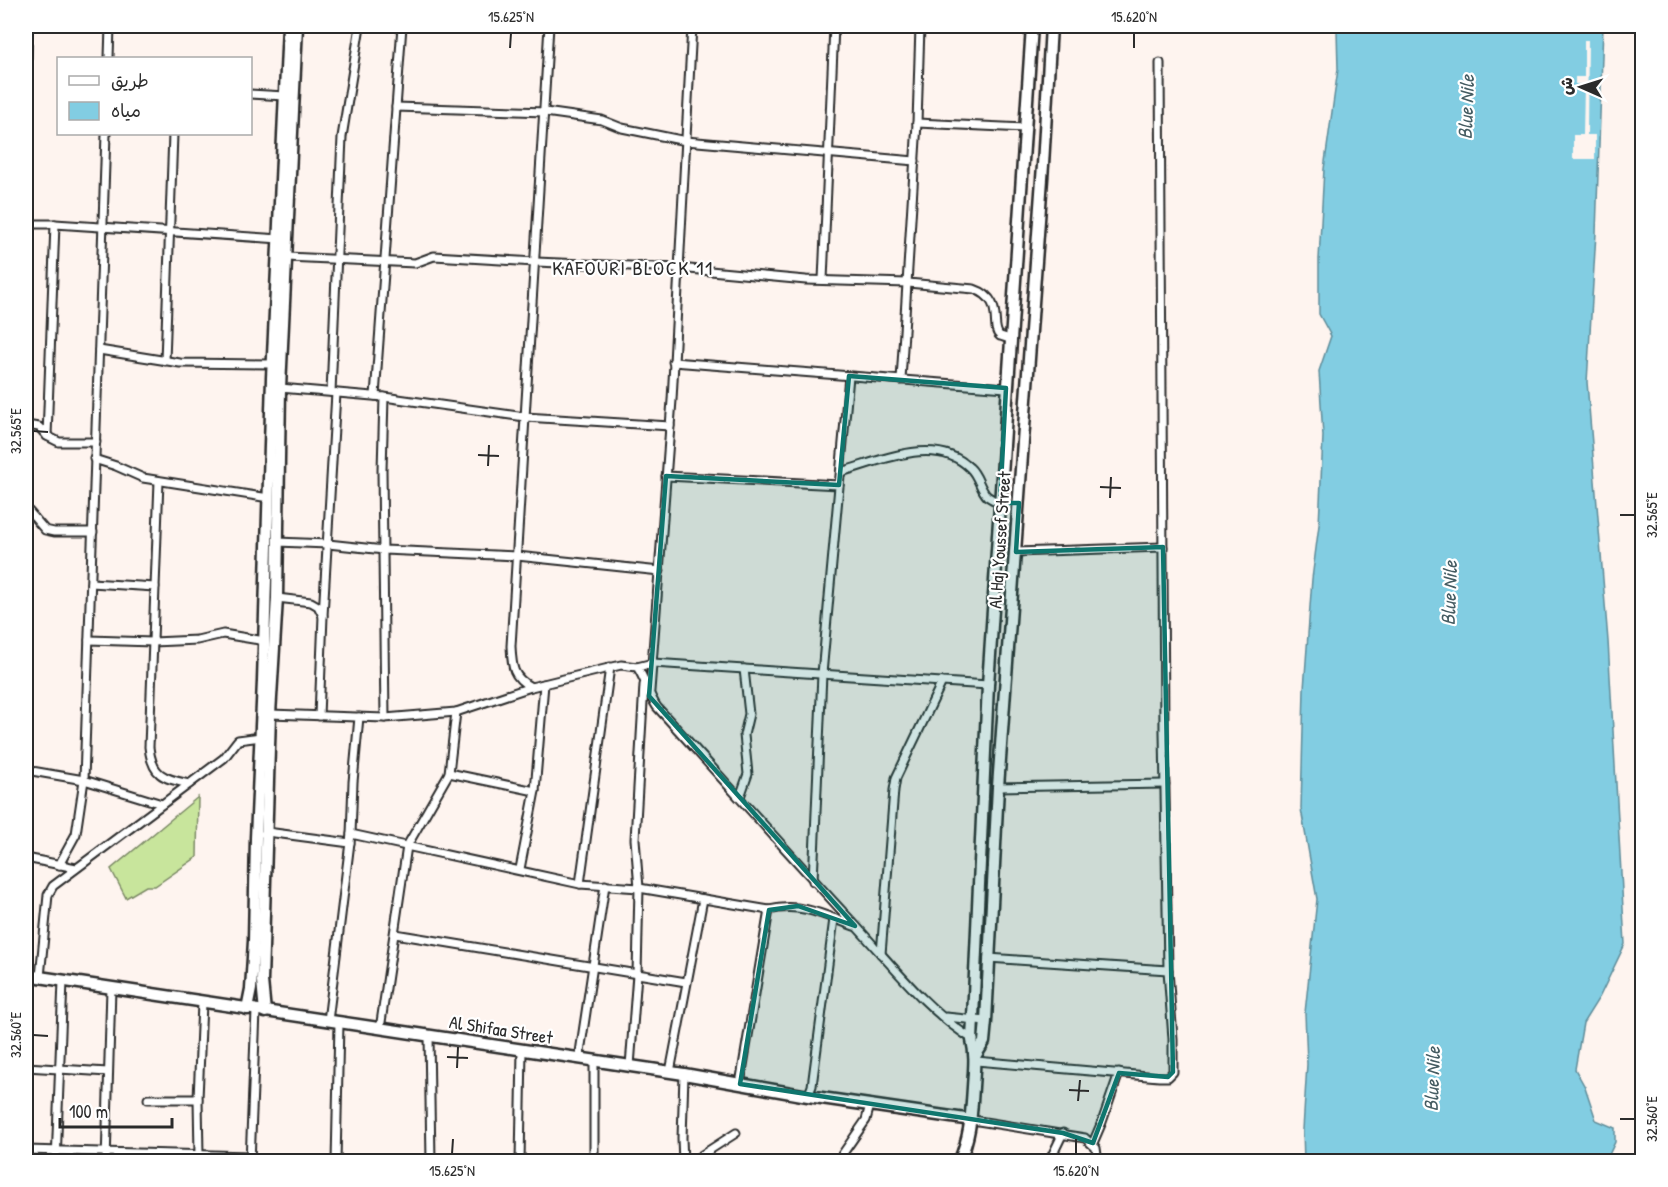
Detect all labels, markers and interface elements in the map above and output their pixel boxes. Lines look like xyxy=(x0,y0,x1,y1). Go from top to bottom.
text: 15.625°N xyxy=(488,6,534,27)
text: 15.620°N xyxy=(1111,6,1157,27)
legend xyxy=(57,57,252,135)
north arrow xyxy=(1551,57,1611,117)
text: طريق xyxy=(111,68,149,93)
water label: Blue Nile xyxy=(1451,73,1480,140)
text: ش xyxy=(1555,77,1577,96)
text: مياه xyxy=(111,98,141,123)
district label: KAFOURI BLOCK 11 xyxy=(552,254,714,281)
text: 32.565°E xyxy=(5,408,26,454)
street label: Al Haj Youssef Street xyxy=(982,470,1017,609)
text: 32.565°E xyxy=(1641,492,1662,538)
water label: Blue Nile xyxy=(1434,559,1463,626)
street label: Al Shifaa Street xyxy=(448,1009,555,1050)
text: 32.560°E xyxy=(5,1012,26,1058)
water label: Blue Nile xyxy=(1417,1045,1446,1112)
scale bar xyxy=(60,1091,172,1129)
text: 32.560°E xyxy=(1641,1096,1662,1142)
text: 100 m xyxy=(69,1099,108,1124)
text: 15.625°N xyxy=(429,1160,475,1181)
text: 15.620°N xyxy=(1053,1160,1099,1181)

